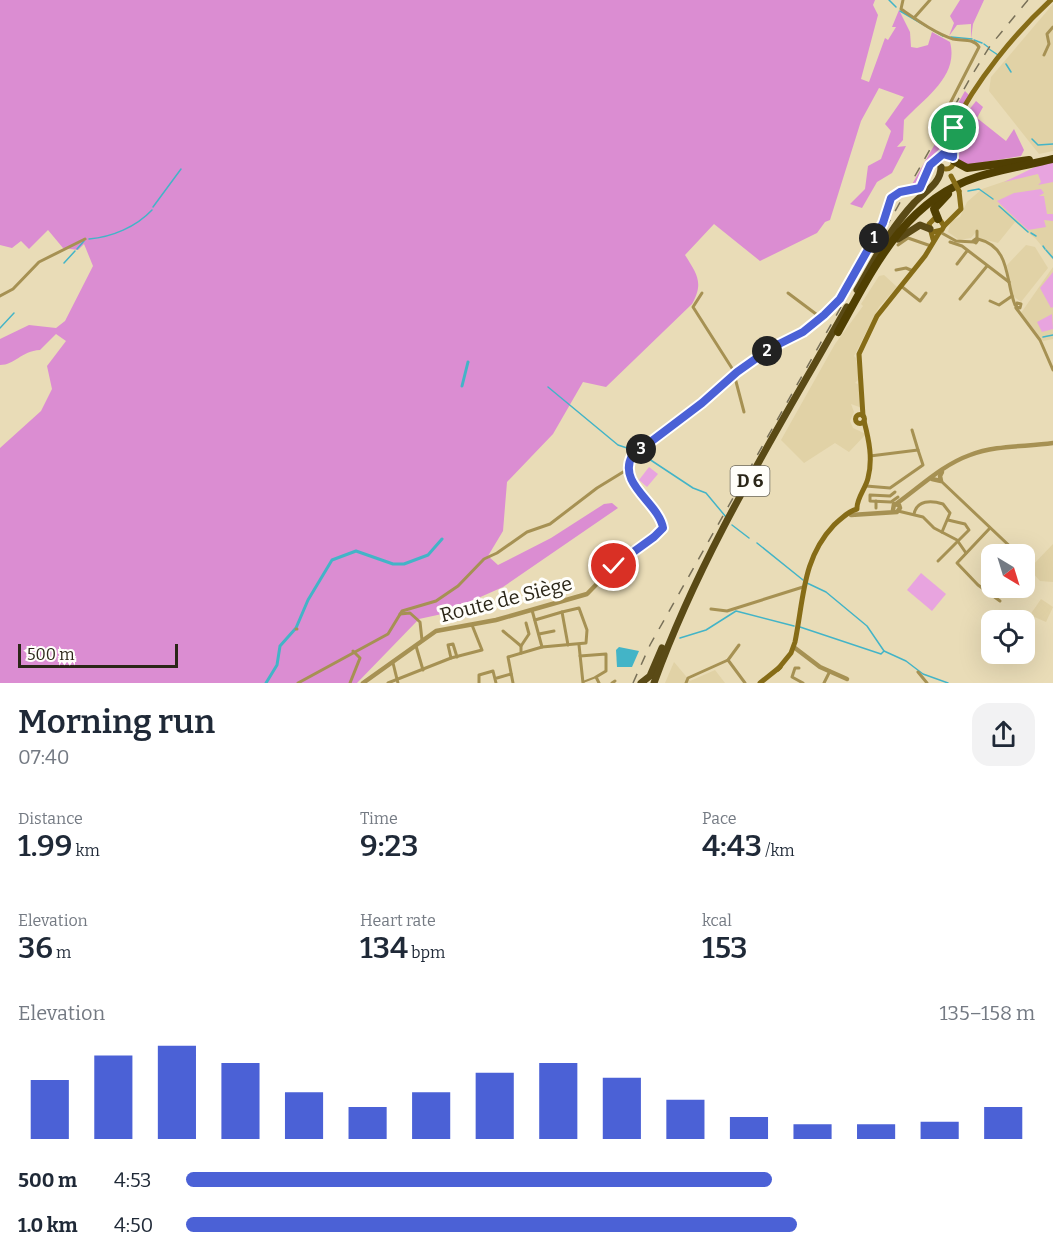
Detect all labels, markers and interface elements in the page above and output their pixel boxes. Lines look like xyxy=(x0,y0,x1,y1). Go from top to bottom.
pin xyxy=(928,102,979,153)
icon: arrive xyxy=(937,111,970,144)
pin: 1 xyxy=(859,223,889,253)
text: 1 xyxy=(871,228,877,247)
pin: 2 xyxy=(752,336,782,366)
text: 2 xyxy=(762,341,772,360)
pin: 3 xyxy=(626,434,656,464)
text: 3 xyxy=(636,439,646,458)
road number: D 6 xyxy=(730,466,770,496)
pin xyxy=(588,540,639,591)
north arrow xyxy=(981,544,1035,598)
map controls xyxy=(981,544,1035,664)
icon: check xyxy=(597,549,630,582)
street label: Route de Siège xyxy=(437,571,575,627)
button: locate xyxy=(981,610,1035,664)
scale bar xyxy=(18,641,178,668)
text: 500 m xyxy=(27,645,75,664)
text: Morning run xyxy=(18,702,215,742)
button: share xyxy=(972,703,1035,766)
text: 07:40 xyxy=(18,745,70,769)
text: Distance xyxy=(18,809,83,828)
text: Time xyxy=(360,809,398,828)
text: Pace xyxy=(702,809,737,828)
text: 1.99 xyxy=(18,828,72,864)
text: 9:23 xyxy=(360,828,418,864)
text: 4:43 xyxy=(702,828,762,864)
text: km xyxy=(72,841,100,860)
text: /km xyxy=(762,841,795,860)
text: Elevation xyxy=(18,911,88,930)
text: Heart rate xyxy=(360,911,436,930)
text: kcal xyxy=(702,911,732,930)
text: 36 xyxy=(18,930,53,966)
text: 134 xyxy=(360,930,408,966)
text: 153 xyxy=(702,930,747,966)
text: m xyxy=(53,943,71,962)
text: bpm xyxy=(408,943,445,962)
text: Elevation xyxy=(18,1001,105,1025)
text: 135–158 m xyxy=(939,1001,1035,1025)
text: 500 m xyxy=(18,1168,77,1192)
text: 4:53 xyxy=(114,1168,152,1192)
text: 1.0 km xyxy=(18,1213,78,1237)
text: 4:50 xyxy=(114,1213,153,1237)

